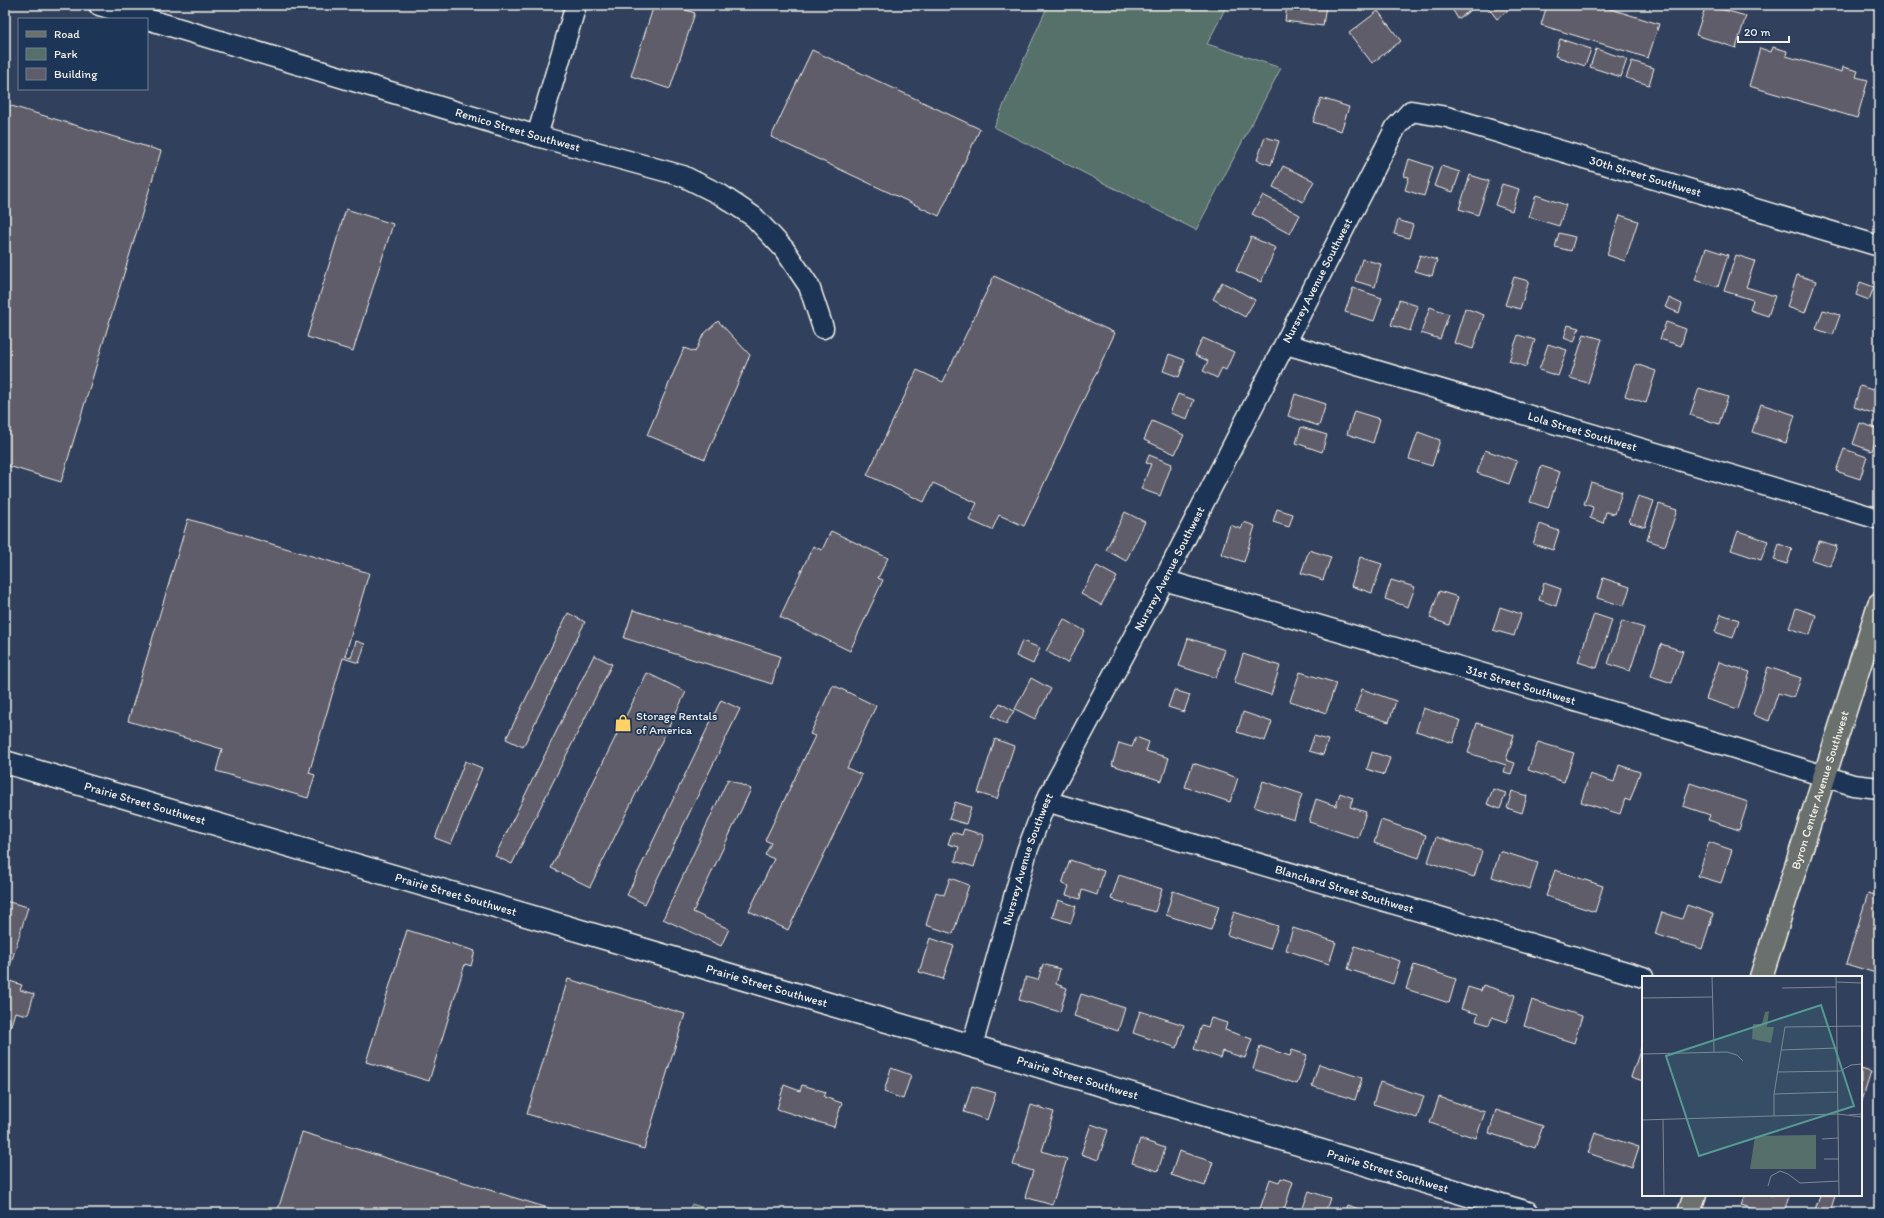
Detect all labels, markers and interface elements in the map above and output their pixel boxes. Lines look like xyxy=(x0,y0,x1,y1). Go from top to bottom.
legend xyxy=(18,18,148,90)
scale bar xyxy=(1738,18,1789,44)
text: 20 m xyxy=(1744,25,1771,39)
text: Road xyxy=(54,27,80,41)
text: Park xyxy=(54,47,78,61)
text: Building xyxy=(54,67,98,81)
street label: Remico Street Southwest xyxy=(454,105,582,155)
street label: 30th Street Southwest xyxy=(1588,153,1704,200)
street label: Nursrey Avenue Southwest xyxy=(1280,215,1355,345)
street label: Lola Street Southwest xyxy=(1526,409,1639,454)
street label: Nursrey Avenue Southwest xyxy=(1131,504,1208,633)
street label: 31st Street Southwest xyxy=(1464,662,1578,708)
place label: Storage Rentals of America xyxy=(636,709,717,737)
street label: Byron Center Avenue Southwest xyxy=(1788,709,1852,871)
shop icon: Storage Rentals of America xyxy=(613,713,633,733)
street label: Prairie Street Southwest xyxy=(83,779,208,828)
street label: Nursrey Avenue Southwest xyxy=(999,790,1056,927)
street label: Blanchard Street Southwest xyxy=(1273,862,1416,916)
street label: Prairie Street Southwest xyxy=(393,870,519,919)
street label: Prairie Street Southwest xyxy=(704,961,830,1010)
inset map xyxy=(1642,976,1862,1196)
street label: Prairie Street Southwest xyxy=(1015,1053,1140,1103)
street label: Prairie Street Southwest xyxy=(1325,1146,1451,1196)

